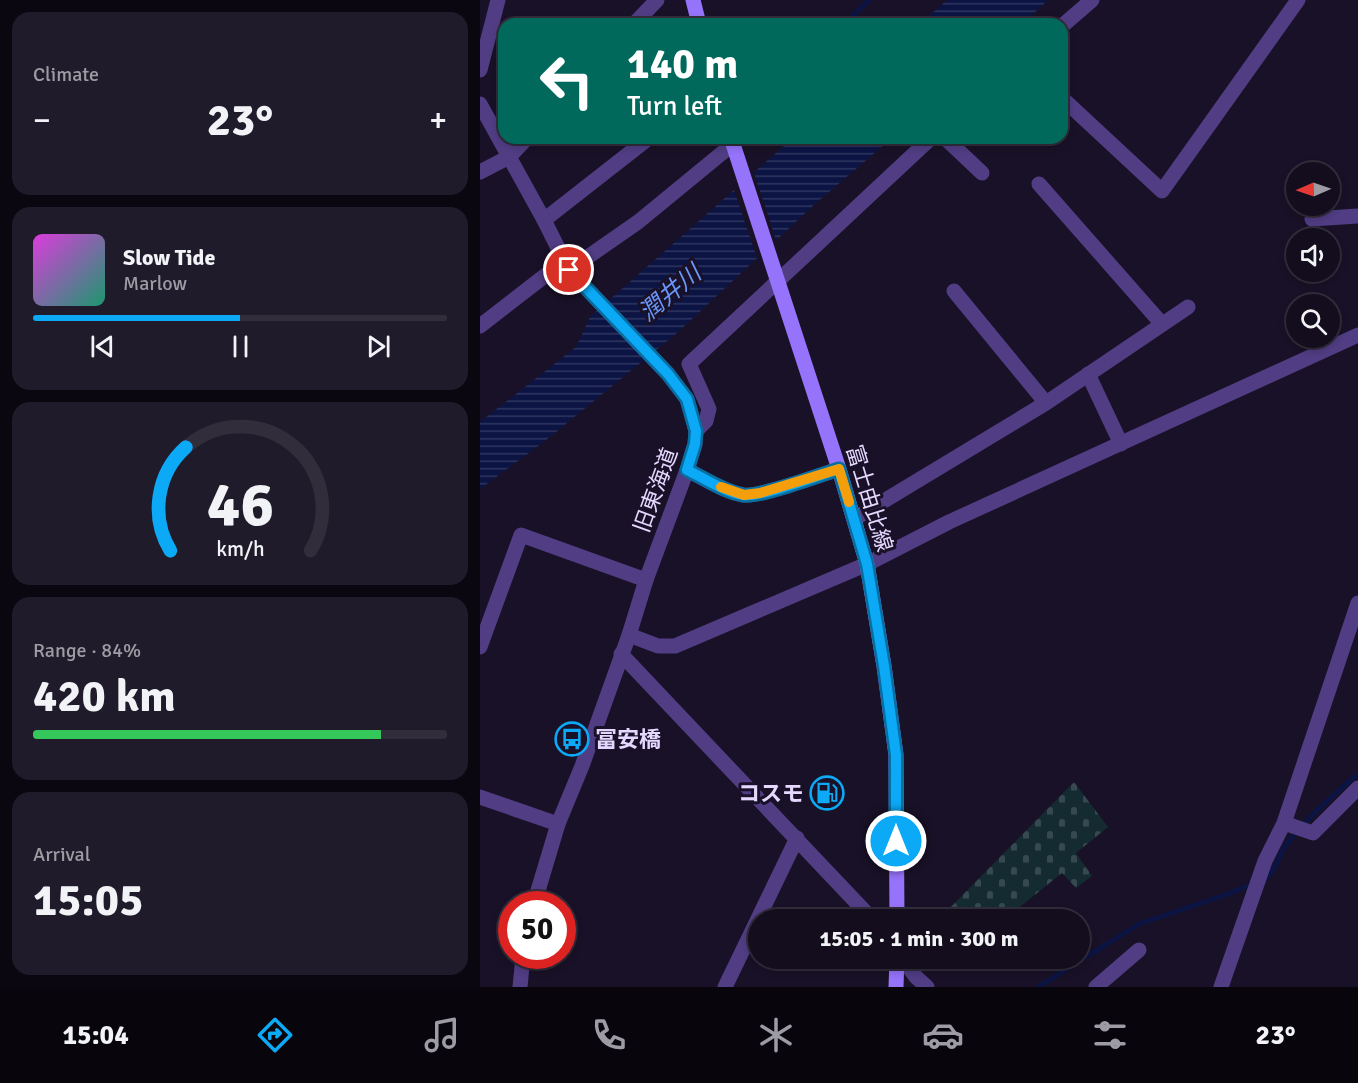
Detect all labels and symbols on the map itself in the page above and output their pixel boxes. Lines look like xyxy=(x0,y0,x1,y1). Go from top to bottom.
north arrow xyxy=(1286,162,1340,216)
pin xyxy=(543,244,594,295)
water label: 潤井川 xyxy=(633,256,710,328)
street label: 富士由比線 xyxy=(841,442,899,555)
street label: 旧東海道 xyxy=(628,444,683,536)
bus stop icon: 冨安橋 xyxy=(554,721,590,757)
place label: 冨安橋 xyxy=(595,726,661,753)
fuel station icon: コスモ xyxy=(809,775,845,811)
place label: コスモ xyxy=(738,780,804,807)
position arrow xyxy=(864,809,928,873)
speed limit sign: 50 xyxy=(498,891,576,969)

